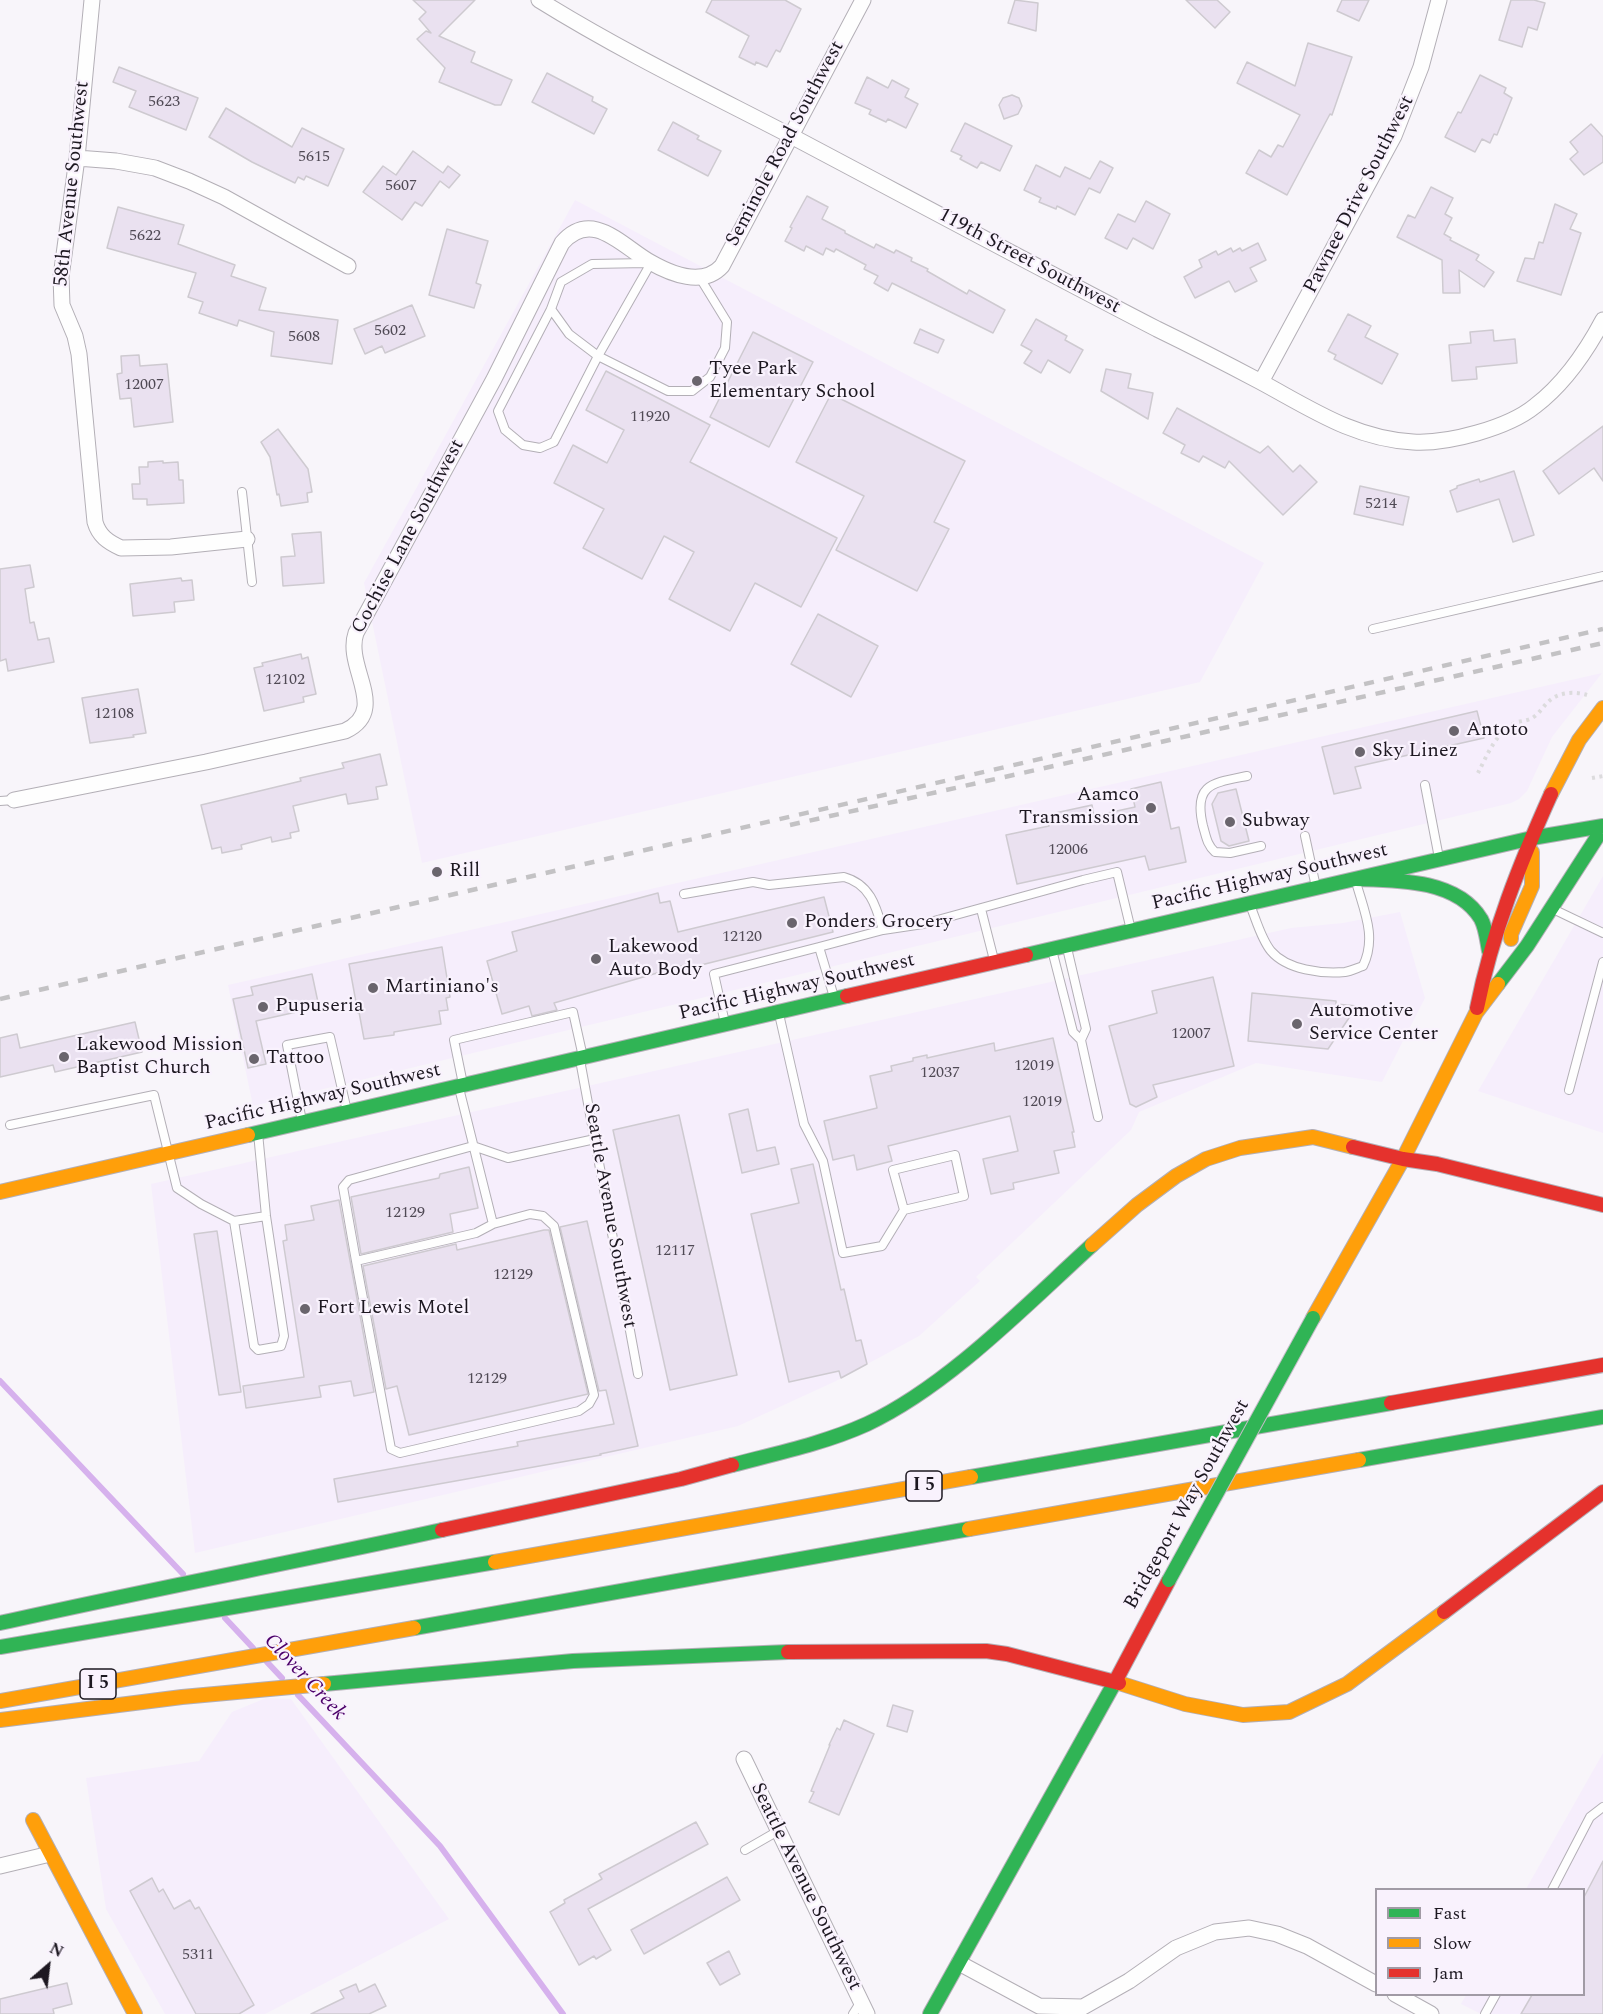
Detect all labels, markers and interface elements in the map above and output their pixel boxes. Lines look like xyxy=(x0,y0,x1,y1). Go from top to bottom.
street label: Seminole Road Southwest xyxy=(722,37,850,251)
street label: 58th Avenue Southwest xyxy=(50,80,96,288)
street label: Pawnee Drive Southwest xyxy=(1300,92,1420,298)
house number: 5623 xyxy=(148,93,180,113)
house number: 5615 xyxy=(298,148,330,168)
house number: 5607 xyxy=(385,177,417,197)
street label: 119th Street Southwest xyxy=(934,204,1124,320)
house number: 5622 xyxy=(129,227,161,247)
house number: 5602 xyxy=(374,322,406,342)
house number: 5608 xyxy=(288,328,320,348)
place label: Tyee Park Elementary School xyxy=(709,358,875,405)
marker: Tyee Park Elementary School xyxy=(690,374,704,388)
house number: 12007 xyxy=(124,376,164,396)
house number: 11920 xyxy=(630,408,670,428)
street label: Cochise Lane Southwest xyxy=(348,436,470,638)
house number: 5214 xyxy=(1365,495,1397,515)
house number: 12102 xyxy=(265,671,305,691)
house number: 12108 xyxy=(94,705,134,725)
place label: Antoto xyxy=(1466,719,1528,743)
marker: Antoto xyxy=(1447,724,1461,738)
place label: Sky Linez xyxy=(1372,740,1458,764)
marker: Sky Linez xyxy=(1353,745,1367,759)
place label: Aamco Transmission xyxy=(1019,784,1139,831)
marker: Aamco Transmission xyxy=(1144,801,1158,815)
place label: Subway xyxy=(1242,810,1309,834)
marker: Subway xyxy=(1223,815,1237,829)
street label: Pacific Highway Southwest xyxy=(1150,839,1390,917)
house number: 12006 xyxy=(1048,841,1088,861)
place label: Rill xyxy=(449,860,480,884)
marker: Rill xyxy=(430,865,444,879)
place label: Ponders Grocery xyxy=(804,911,952,935)
marker: Ponders Grocery xyxy=(785,916,799,930)
house number: 12120 xyxy=(722,928,762,948)
place label: Lakewood Auto Body xyxy=(608,936,702,983)
street label: Pacific Highway Southwest xyxy=(677,949,917,1027)
marker: Lakewood Auto Body xyxy=(589,952,603,966)
place label: Martiniano's xyxy=(385,976,499,1000)
marker: Martiniano's xyxy=(366,981,380,995)
place label: Pupuseria xyxy=(275,995,364,1019)
marker: Pupuseria xyxy=(256,1000,270,1014)
place label: Automotive Service Center xyxy=(1309,1000,1438,1047)
marker: Automotive Service Center xyxy=(1290,1017,1304,1031)
house number: 12007 xyxy=(1171,1025,1211,1045)
place label: Lakewood Mission Baptist Church xyxy=(76,1034,243,1081)
place label: Tattoo xyxy=(266,1047,324,1071)
marker: Lakewood Mission Baptist Church xyxy=(57,1050,71,1064)
marker: Tattoo xyxy=(247,1052,261,1066)
house number: 12019 xyxy=(1014,1057,1054,1077)
street label: Pacific Highway Southwest xyxy=(203,1059,443,1137)
house number: 12037 xyxy=(920,1064,960,1084)
house number: 12019 xyxy=(1022,1093,1062,1113)
street label: Seattle Avenue Southwest xyxy=(577,1102,641,1330)
house number: 12129 xyxy=(385,1204,425,1224)
house number: 12117 xyxy=(655,1242,695,1262)
house number: 12129 xyxy=(493,1266,533,1286)
place label: Fort Lewis Motel xyxy=(317,1297,469,1321)
marker: Fort Lewis Motel xyxy=(298,1302,312,1316)
house number: 12129 xyxy=(467,1370,507,1390)
street label: Bridgeport Way Southwest xyxy=(1120,1396,1256,1614)
road number: I 5 xyxy=(906,1471,942,1501)
water label: Clover Creek xyxy=(257,1629,351,1727)
road number: I 5 xyxy=(80,1669,116,1699)
street label: Seattle Avenue Southwest xyxy=(744,1779,866,1995)
legend xyxy=(1375,1888,1585,1996)
text: Fast xyxy=(1433,1900,1466,1927)
text: Slow xyxy=(1433,1930,1471,1957)
north arrow xyxy=(18,1936,78,1996)
text: N xyxy=(45,1936,68,1964)
house number: 5311 xyxy=(182,1946,214,1966)
text: Jam xyxy=(1433,1960,1464,1987)

